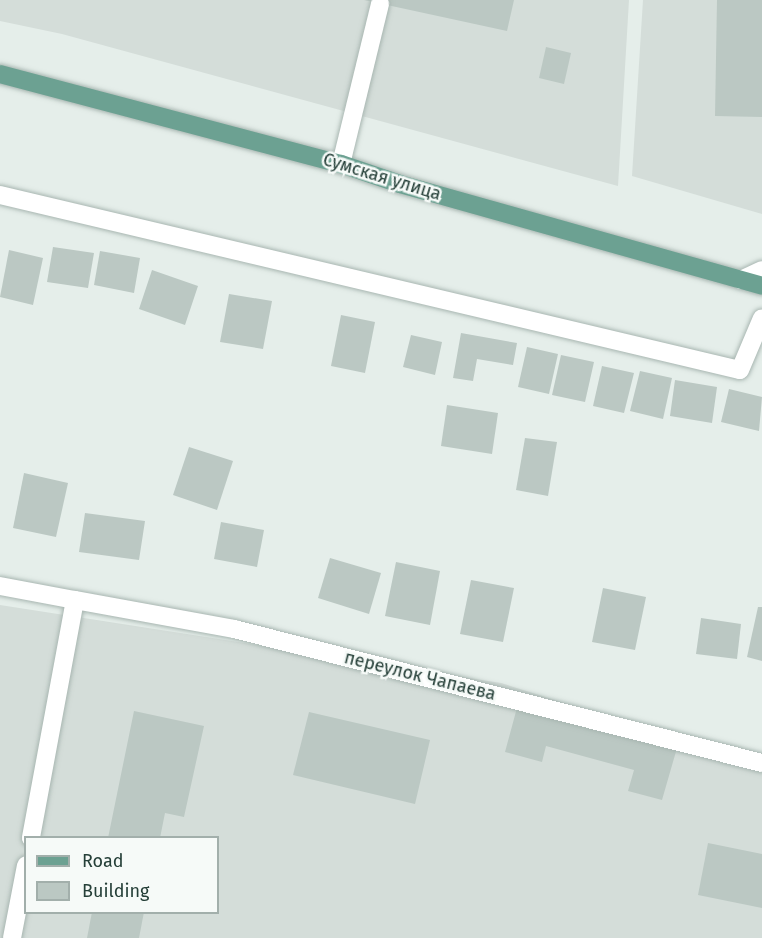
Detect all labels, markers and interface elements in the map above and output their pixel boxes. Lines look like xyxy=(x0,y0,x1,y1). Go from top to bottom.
street label: Сумская улица xyxy=(320,149,444,205)
street label: переулок Чапаева xyxy=(342,647,498,705)
legend xyxy=(24,836,219,914)
text: Road xyxy=(82,850,124,872)
text: Building xyxy=(82,880,149,902)

